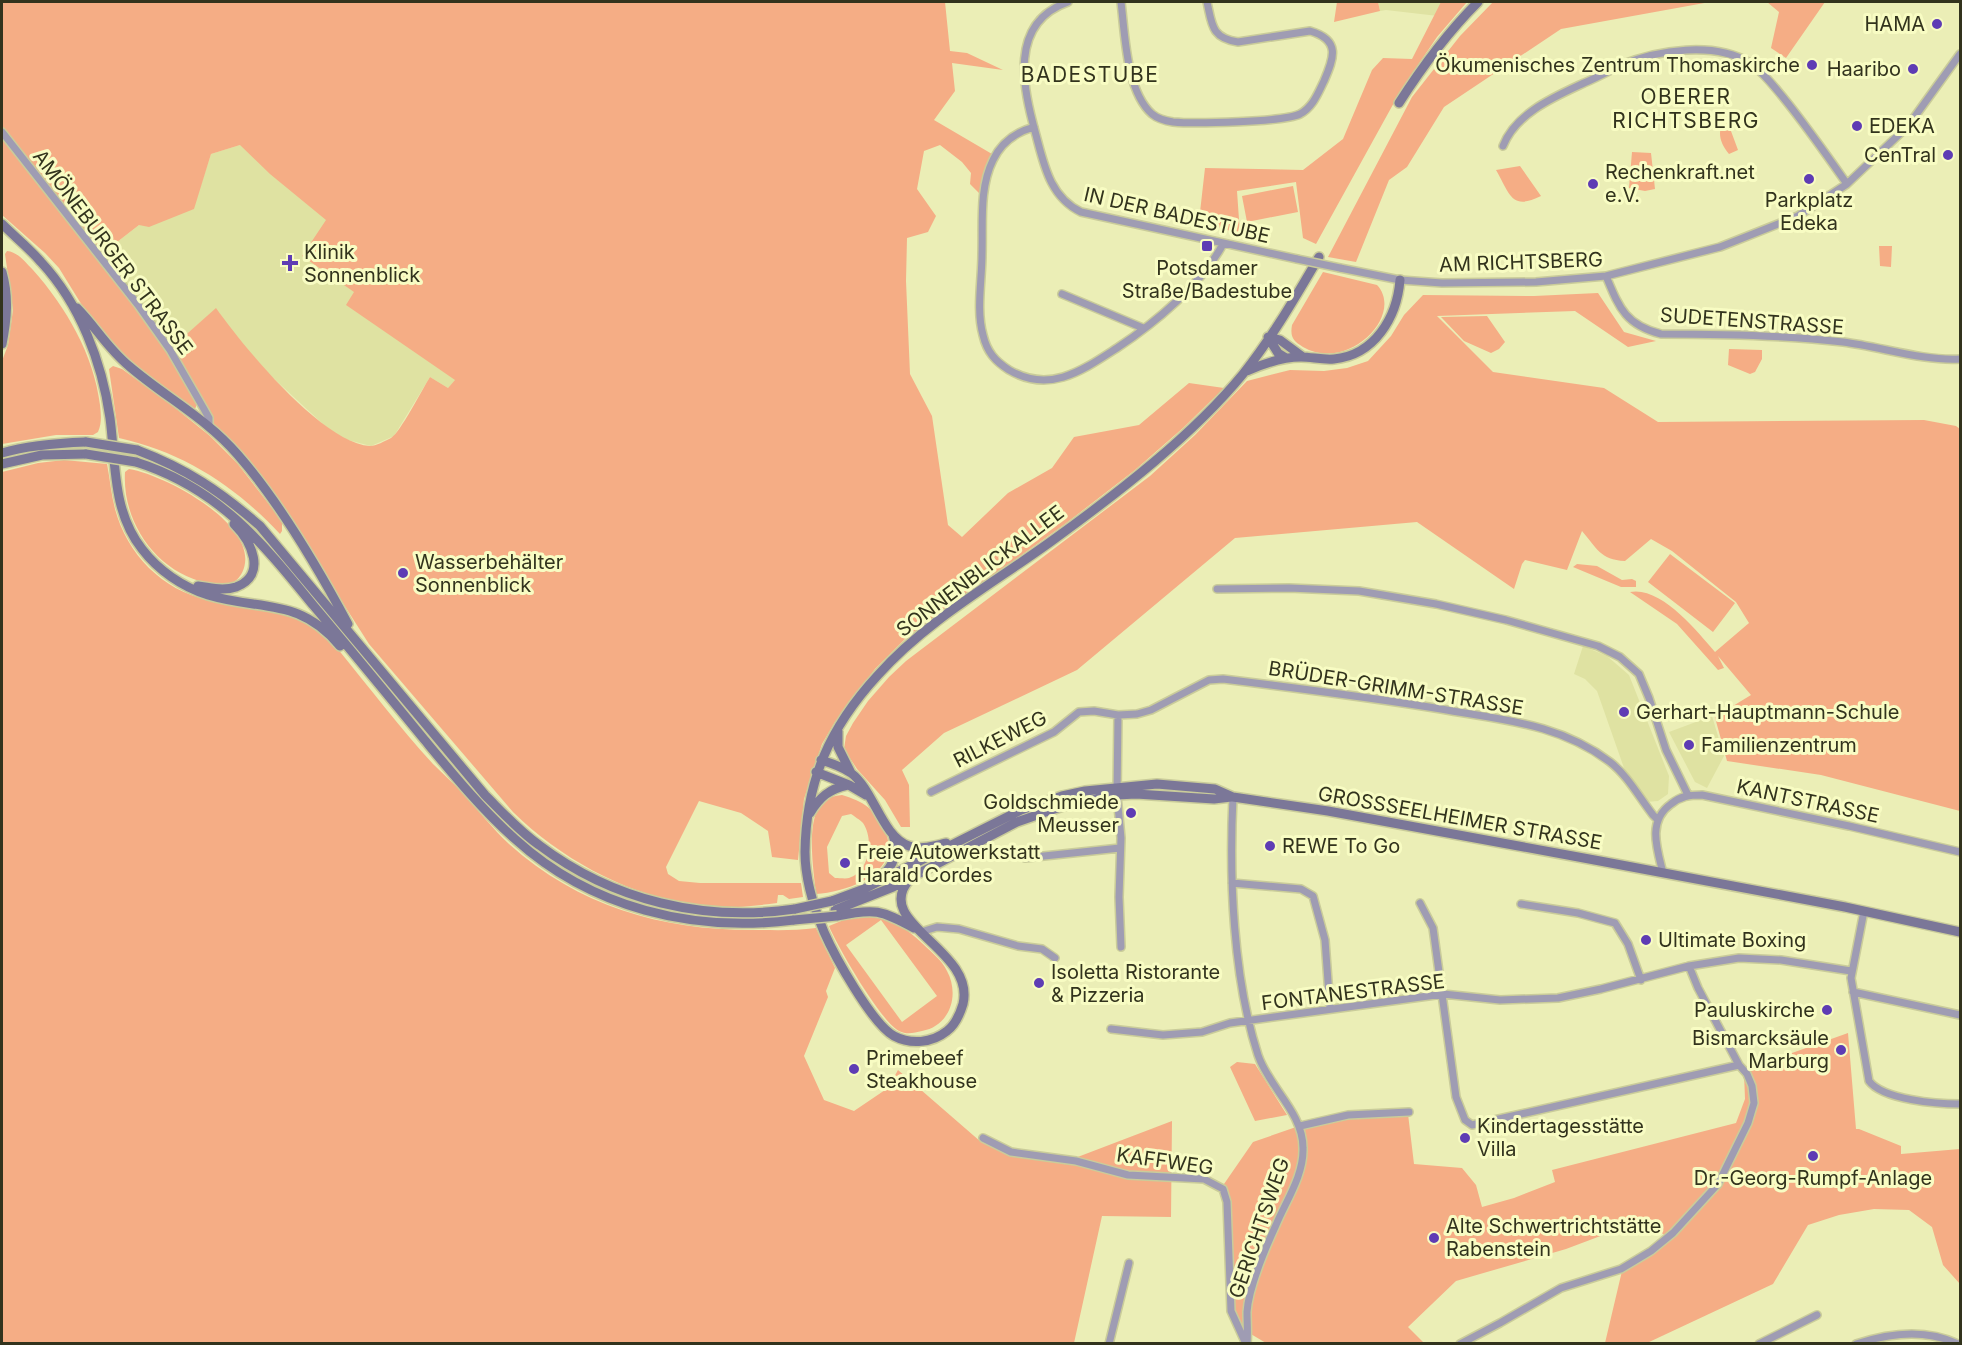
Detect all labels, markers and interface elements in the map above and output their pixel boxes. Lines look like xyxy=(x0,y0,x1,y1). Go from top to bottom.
place label: HAMA xyxy=(1864,12,1925,36)
marker: HAMA xyxy=(1930,17,1944,31)
place label: Ökumenisches Zentrum Thomaskirche xyxy=(1435,53,1800,77)
place label: Haaribo xyxy=(1827,57,1901,81)
marker: Ökumenisches Zentrum Thomaskirche xyxy=(1805,58,1819,72)
district label: BADESTUBE xyxy=(1021,62,1159,87)
marker: Haaribo xyxy=(1906,62,1920,76)
district label: OBERER RICHTSBERG xyxy=(1612,84,1760,133)
place label: EDEKA xyxy=(1869,114,1935,138)
marker: EDEKA xyxy=(1850,119,1864,133)
place label: CenTral xyxy=(1864,143,1936,167)
street label: AMÖNEBURGER STRASSE xyxy=(28,145,198,359)
marker: CenTral xyxy=(1941,148,1955,162)
place label: Rechenkraft.net e.V. xyxy=(1605,160,1755,207)
marker: Parkplatz Edeka xyxy=(1802,172,1816,186)
marker: Rechenkraft.net e.V. xyxy=(1586,177,1600,191)
street label: IN DER BADESTUBE xyxy=(1082,182,1272,248)
place label: Parkplatz Edeka xyxy=(1765,188,1853,235)
marker: Potsdamer Straße/Badestube xyxy=(1200,239,1214,253)
place label: Klinik Sonnenblick xyxy=(304,240,420,287)
street label: AM RICHTSBERG xyxy=(1439,247,1603,277)
marker: Klinik Sonnenblick xyxy=(281,254,299,272)
place label: Potsdamer Straße/Badestube xyxy=(1122,256,1292,303)
street label: SUDETENSTRASSE xyxy=(1659,303,1845,339)
street label: SONNENBLICKALLEE xyxy=(891,500,1069,642)
place label: Wasserbehälter Sonnenblick xyxy=(415,550,564,597)
marker: Wasserbehälter Sonnenblick xyxy=(396,566,410,580)
street label: BRÜDER-GRIMM-STRASSE xyxy=(1267,656,1525,720)
place label: Gerhart-Hauptmann-Schule xyxy=(1636,700,1899,724)
street label: RILKEWEG xyxy=(949,705,1051,773)
marker: Gerhart-Hauptmann-Schule xyxy=(1617,705,1631,719)
place label: Familienzentrum xyxy=(1701,733,1857,757)
marker: Familienzentrum xyxy=(1682,738,1696,752)
street label: KANTSTRASSE xyxy=(1734,774,1882,828)
street label: GROSSSEELHEIMER STRASSE xyxy=(1316,781,1604,855)
place label: Goldschmiede Meusser xyxy=(983,790,1119,837)
marker: Goldschmiede Meusser xyxy=(1124,806,1138,820)
place label: REWE To Go xyxy=(1282,834,1400,858)
marker: REWE To Go xyxy=(1263,839,1277,853)
place label: Freie Autowerkstatt Harald Cordes xyxy=(857,840,1041,887)
marker: Freie Autowerkstatt Harald Cordes xyxy=(838,856,852,870)
place label: Ultimate Boxing xyxy=(1658,928,1806,952)
marker: Ultimate Boxing xyxy=(1639,933,1653,947)
place label: Isoletta Ristorante & Pizzeria xyxy=(1051,960,1220,1007)
street label: FONTANESTRASSE xyxy=(1260,969,1446,1015)
marker: Isoletta Ristorante & Pizzeria xyxy=(1032,976,1046,990)
place label: Pauluskirche xyxy=(1694,998,1815,1022)
marker: Pauluskirche xyxy=(1820,1003,1834,1017)
place label: Bismarcksäule Marburg xyxy=(1692,1026,1829,1073)
marker: Bismarcksäule Marburg xyxy=(1834,1043,1848,1057)
place label: Primebeef Steakhouse xyxy=(866,1046,977,1093)
marker: Primebeef Steakhouse xyxy=(847,1062,861,1076)
place label: Kindertagesstätte Villa xyxy=(1477,1114,1644,1161)
marker: Kindertagesstätte Villa xyxy=(1458,1131,1472,1145)
street label: KAFFWEG xyxy=(1115,1142,1215,1180)
marker: Dr.-Georg-Rumpf-Anlage xyxy=(1806,1149,1820,1163)
street label: GERICHTSWEG xyxy=(1224,1155,1294,1301)
place label: Dr.-Georg-Rumpf-Anlage xyxy=(1694,1166,1932,1190)
place label: Alte Schwertrichtstätte Rabenstein xyxy=(1446,1214,1661,1261)
marker: Alte Schwertrichtstätte Rabenstein xyxy=(1427,1231,1441,1245)

